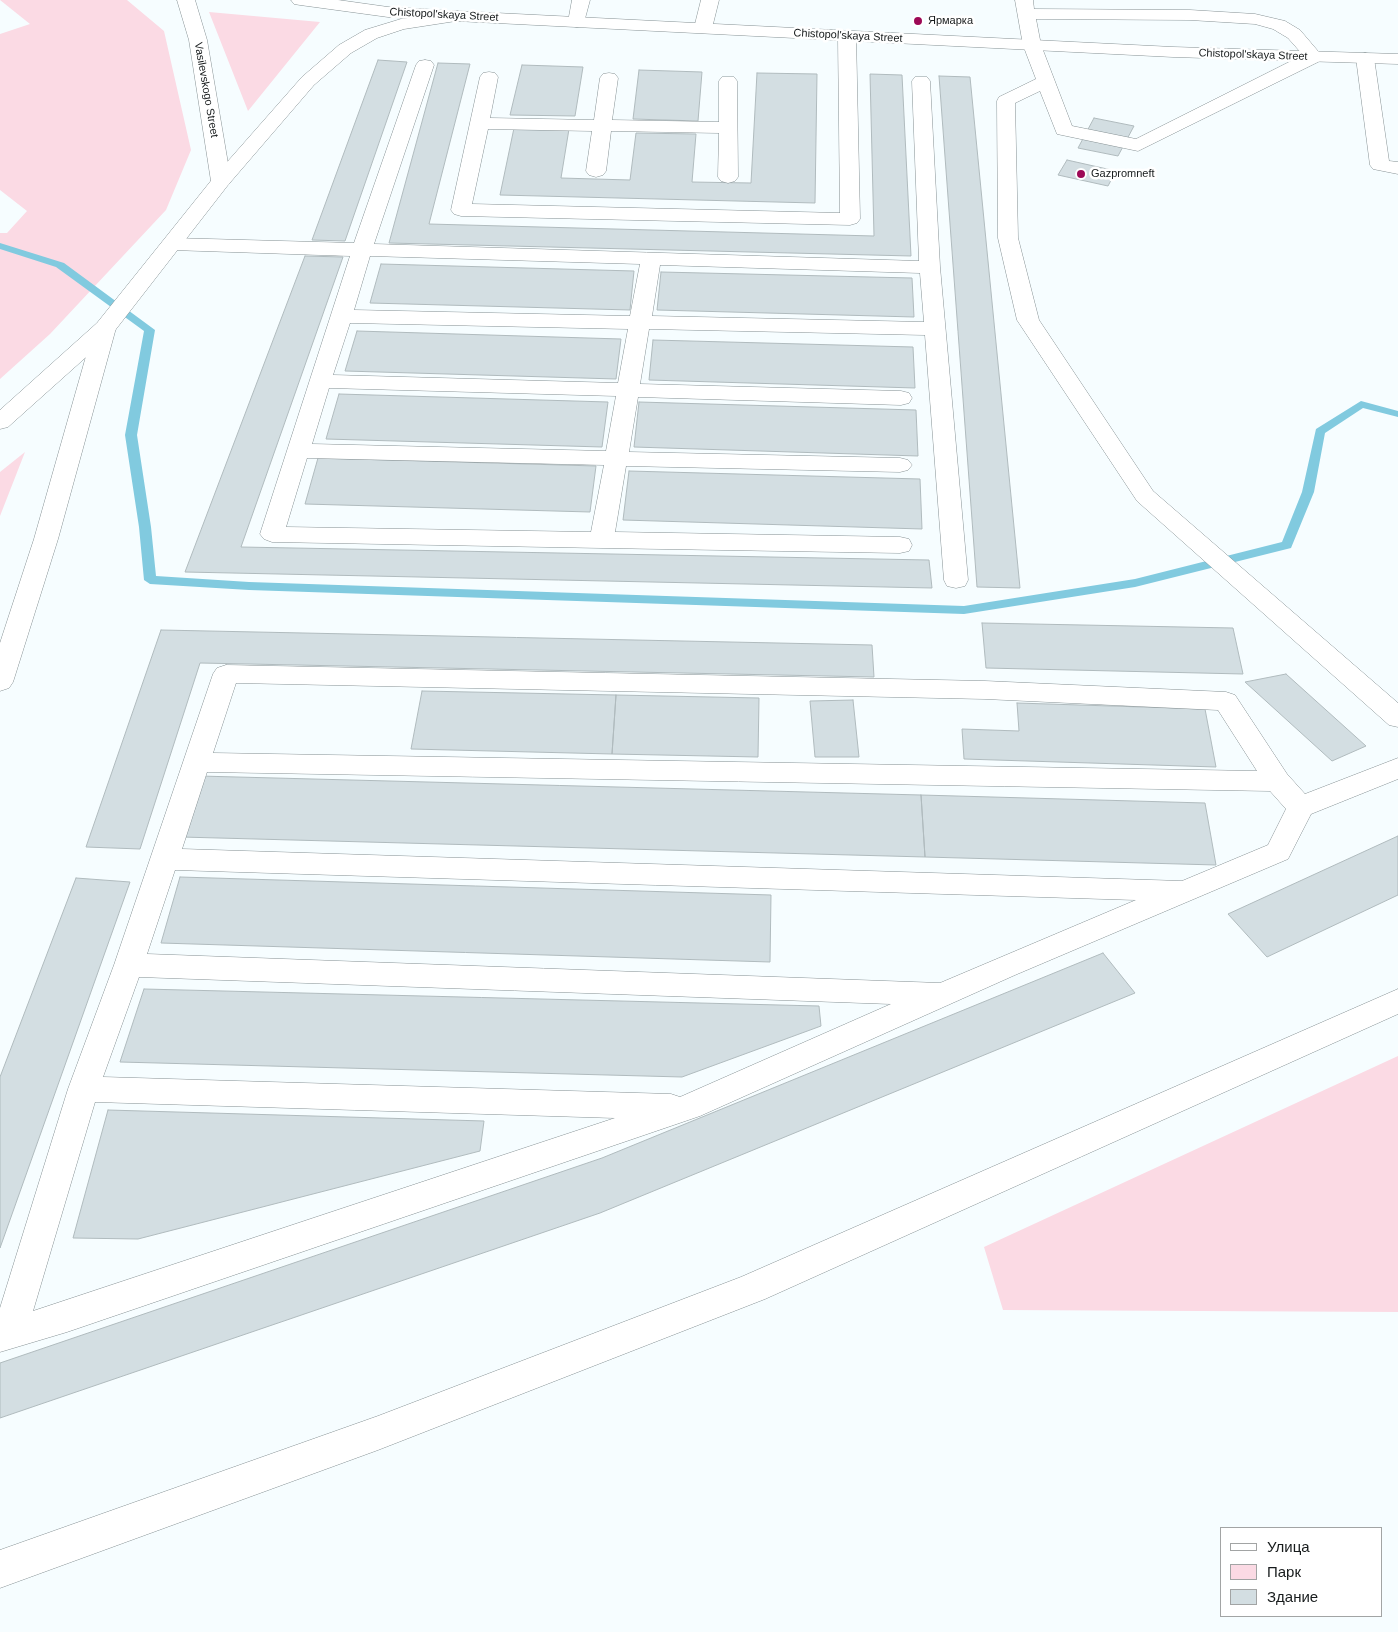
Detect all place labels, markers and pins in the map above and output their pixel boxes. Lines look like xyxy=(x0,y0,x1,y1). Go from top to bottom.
place label: Ярмарка xyxy=(928,14,973,28)
marker: Ярмарка xyxy=(912,15,924,27)
place label: Gazpromneft xyxy=(1091,167,1155,181)
marker: Gazpromneft xyxy=(1075,168,1087,180)

